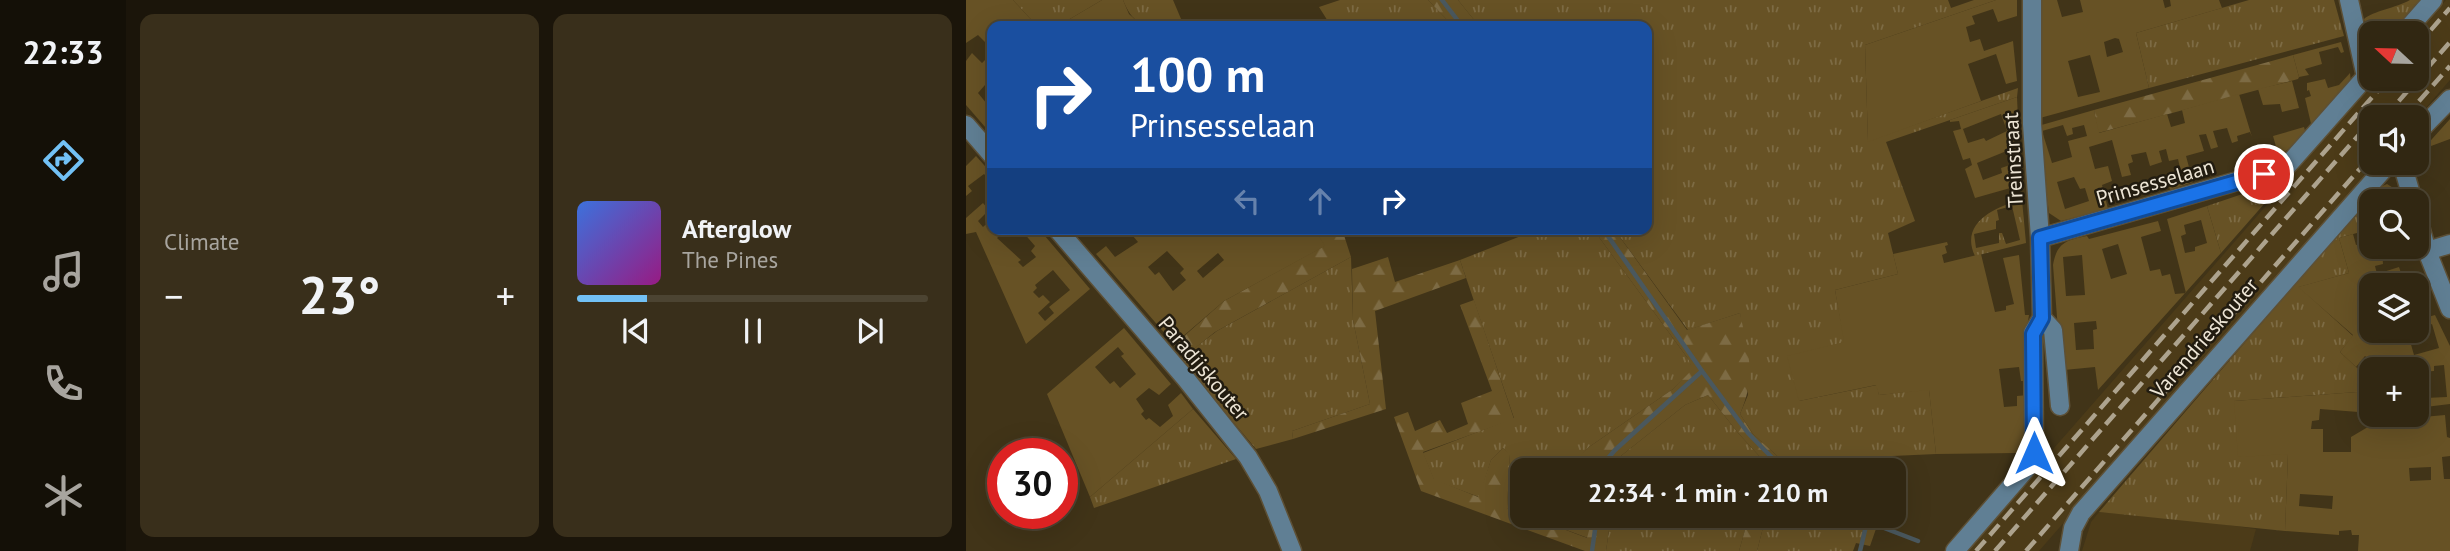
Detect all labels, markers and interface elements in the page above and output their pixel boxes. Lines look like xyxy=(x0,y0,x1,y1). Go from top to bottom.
north arrow xyxy=(2359,21,2429,91)
map controls xyxy=(2359,21,2429,427)
text: 22:33 xyxy=(22,31,104,73)
text: 100 m xyxy=(1130,42,1265,106)
icon: right xyxy=(1015,49,1106,140)
text: Prinsesselaan xyxy=(1130,104,1315,146)
button: sound xyxy=(2359,105,2429,175)
street label: Treinstraat xyxy=(1997,112,2029,208)
icon: directions xyxy=(39,136,88,185)
pin xyxy=(2234,144,2294,204)
street label: Prinsesselaan xyxy=(2093,152,2217,212)
icon: arrive xyxy=(2245,155,2283,193)
icon: left xyxy=(1228,182,1266,220)
icon: ahead xyxy=(1301,182,1339,220)
icon: right xyxy=(1374,182,1412,220)
button: search xyxy=(2359,189,2429,259)
text: Afterglow xyxy=(682,212,791,245)
text: Climate xyxy=(164,227,239,256)
text: The Pines xyxy=(682,245,778,274)
icon: music xyxy=(39,247,88,296)
text: 23° xyxy=(299,261,380,328)
text: − xyxy=(164,271,183,320)
text: + xyxy=(496,271,515,320)
street label: Varendrieskouter xyxy=(2144,272,2264,405)
button: layers xyxy=(2359,273,2429,343)
street label: Paradijskouter xyxy=(1153,311,1255,425)
icon: previous xyxy=(617,312,655,350)
icon: pause xyxy=(734,312,772,350)
icon: next xyxy=(851,312,889,350)
button: + xyxy=(2359,357,2429,427)
icon: phone xyxy=(39,359,88,408)
position arrow xyxy=(1997,416,2071,490)
speed limit sign: 30 xyxy=(987,438,1078,529)
icon: climate xyxy=(39,471,88,520)
text: 22:34 · 1 min · 210 m xyxy=(1588,476,1828,509)

